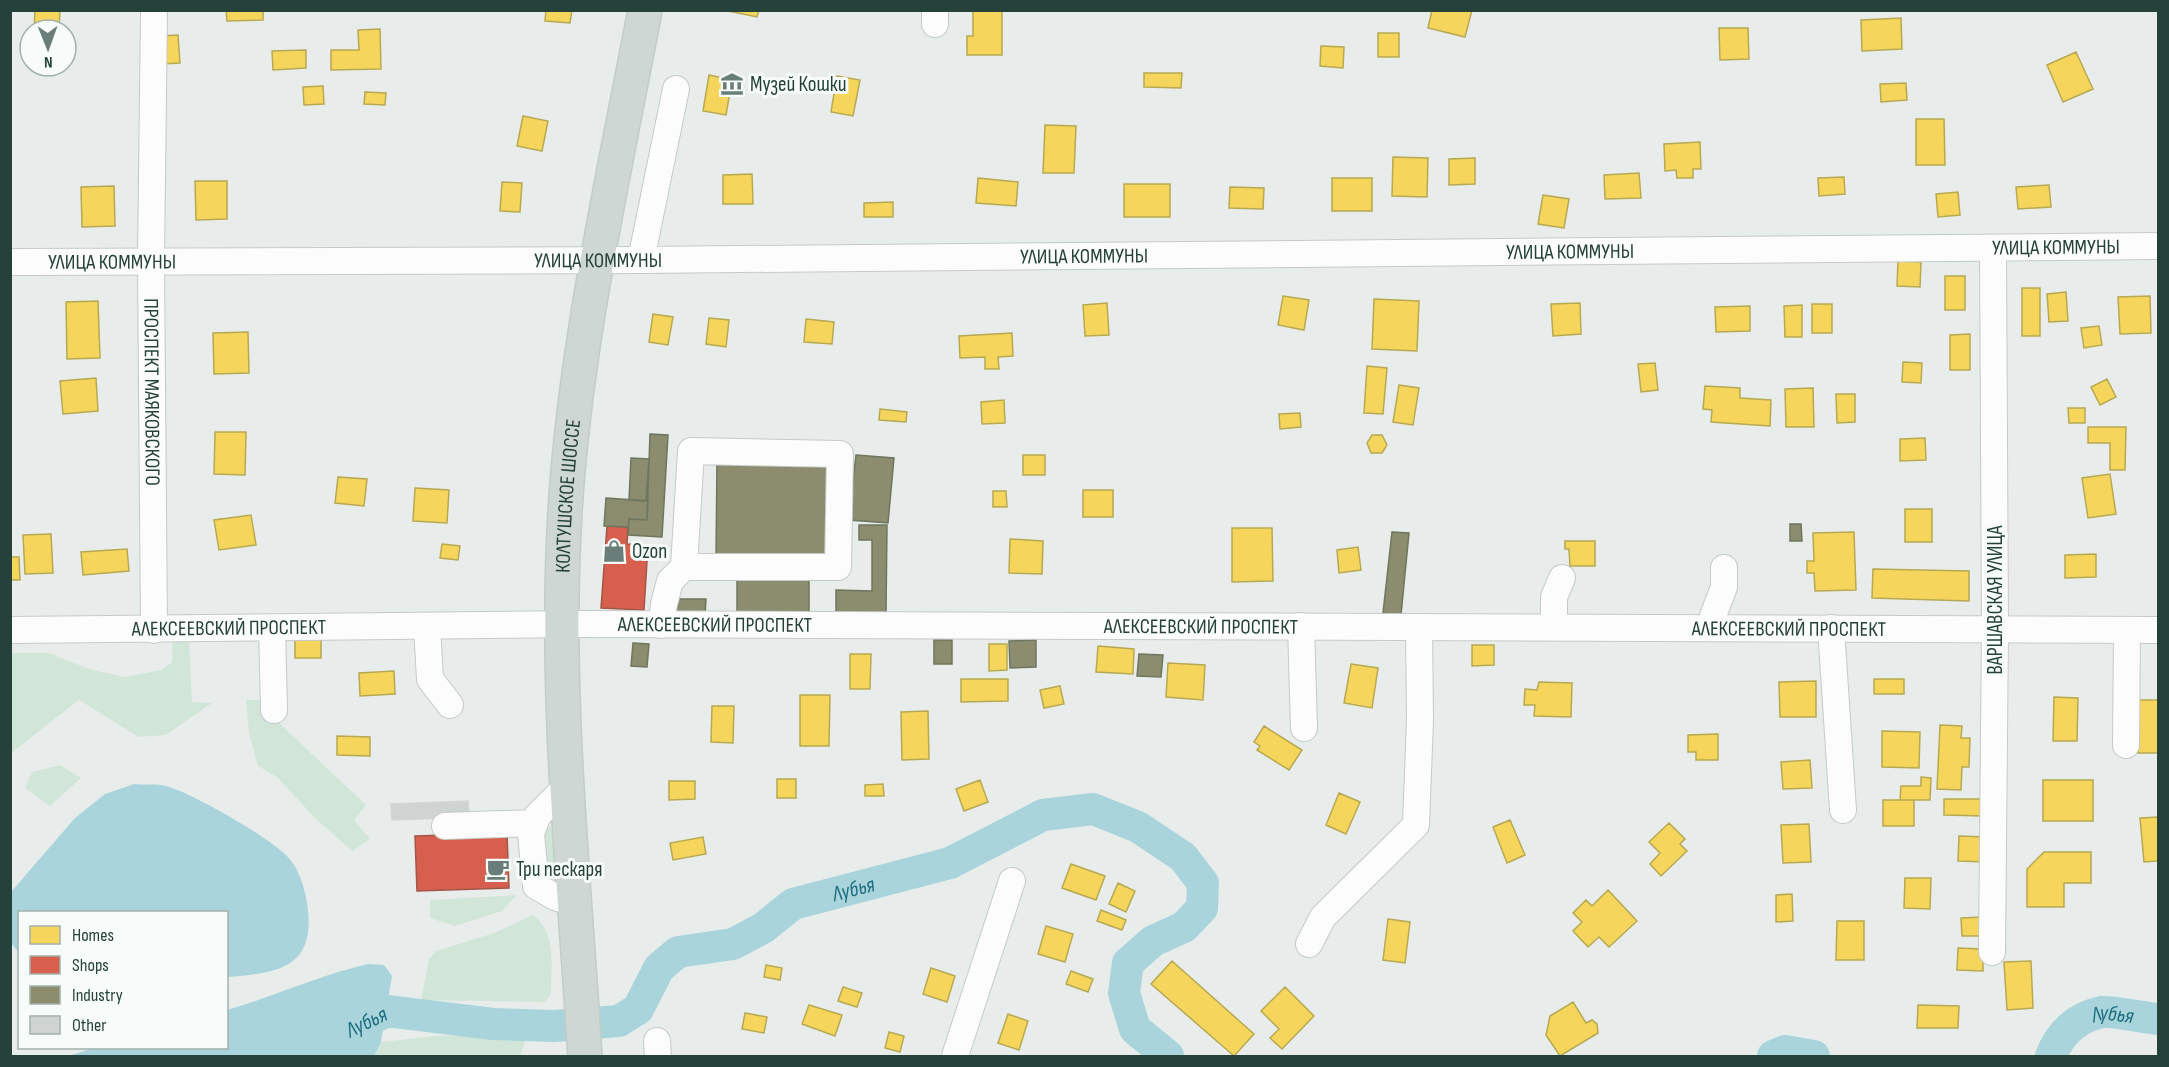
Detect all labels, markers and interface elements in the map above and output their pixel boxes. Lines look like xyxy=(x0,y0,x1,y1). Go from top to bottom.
north arrow xyxy=(18,18,78,78)
text: N xyxy=(44,52,53,71)
museum icon: Музей Кошки xyxy=(719,71,745,97)
place label: Музей Кошки xyxy=(750,72,847,97)
street label: УЛИЦА КОММУНЫ xyxy=(1992,234,2120,261)
street label: УЛИЦА КОММУНЫ xyxy=(1506,239,1634,265)
street label: УЛИЦА КОММУНЫ xyxy=(1020,243,1148,270)
street label: УЛИЦА КОММУНЫ xyxy=(534,248,662,273)
street label: УЛИЦА КОММУНЫ xyxy=(48,249,176,275)
street label: ПРОСПЕКТ МАЯКОВСКОГО xyxy=(138,298,165,486)
street label: КОЛТУШСКОЕ ШОССЕ xyxy=(550,418,586,573)
street label: ВАРШАВСКАЯ УЛИЦА xyxy=(1983,525,2008,674)
shop icon: Ozon xyxy=(601,538,627,564)
place label: Ozon xyxy=(632,539,667,564)
street label: АЛЕКСЕЕВСКИЙ ПРОСПЕКТ xyxy=(617,612,813,638)
street label: АЛЕКСЕЕВСКИЙ ПРОСПЕКТ xyxy=(1103,614,1299,640)
street label: АЛЕКСЕЕВСКИЙ ПРОСПЕКТ xyxy=(131,615,327,642)
street label: АЛЕКСЕЕВСКИЙ ПРОСПЕКТ xyxy=(1691,616,1887,642)
cafe icon: Три пескаря xyxy=(485,856,511,882)
place label: Три пескаря xyxy=(516,857,602,882)
water label: Лубья xyxy=(829,871,878,908)
legend xyxy=(18,911,228,1049)
text: Homes xyxy=(72,925,114,946)
text: Shops xyxy=(72,955,109,976)
text: Industry xyxy=(72,985,123,1006)
water label: Лубья xyxy=(2087,1000,2136,1030)
water label: Лубья xyxy=(341,1001,392,1044)
text: Other xyxy=(72,1015,106,1036)

